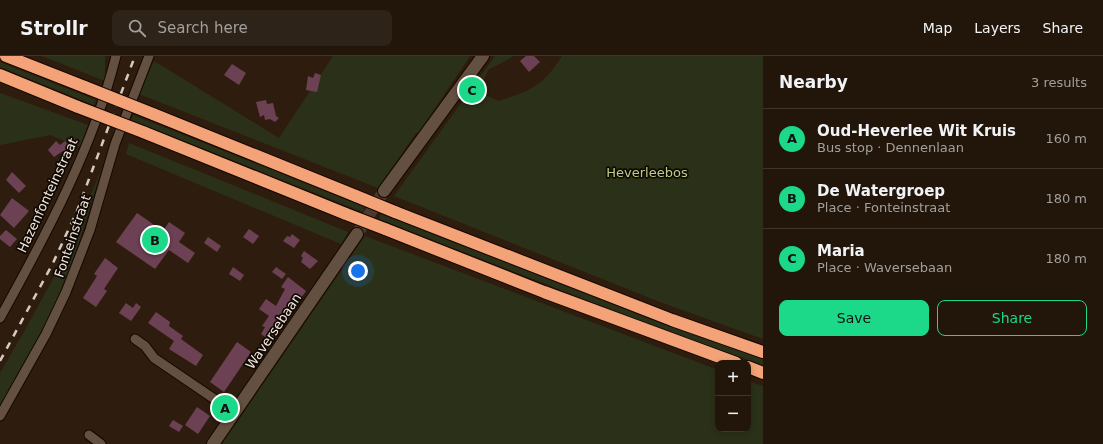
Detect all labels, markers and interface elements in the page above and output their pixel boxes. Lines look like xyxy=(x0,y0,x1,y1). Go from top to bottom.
search box xyxy=(112,10,392,46)
text: Strollr xyxy=(20,17,88,39)
icon: search xyxy=(126,17,148,39)
text: Search here xyxy=(158,19,248,37)
text: Map xyxy=(923,20,952,36)
text: Layers xyxy=(974,20,1021,36)
text: Share xyxy=(1043,20,1083,36)
text: Nearby xyxy=(779,72,848,92)
pin: C xyxy=(459,75,485,105)
text: 3 results xyxy=(1031,75,1087,90)
text: Oud-Heverlee Wit Kruis xyxy=(817,122,1016,140)
text: A xyxy=(787,131,797,146)
text: 160 m xyxy=(1045,131,1087,146)
street label: Hazenfonteinstraat xyxy=(14,136,81,255)
text: Bus stop · Dennenlaan xyxy=(817,140,964,155)
park label: Heverleebos xyxy=(606,165,688,180)
text: De Watergroep xyxy=(817,182,945,200)
text: B xyxy=(787,191,797,206)
text: 180 m xyxy=(1045,191,1087,206)
street label: Fonteinstraat xyxy=(51,193,94,279)
text: Place · Fonteinstraat xyxy=(817,200,950,215)
pin: B xyxy=(142,225,168,255)
text: Maria xyxy=(817,242,865,260)
text: C xyxy=(787,251,797,266)
text: 180 m xyxy=(1045,251,1087,266)
text: Place · Waversebaan xyxy=(817,260,952,275)
your location xyxy=(348,261,368,281)
street label: Waversebaan xyxy=(243,291,304,372)
button: Save xyxy=(779,300,929,336)
button: Share xyxy=(937,300,1087,336)
map controls xyxy=(715,360,751,432)
button: + xyxy=(715,360,751,396)
pin: A xyxy=(212,393,238,423)
button: − xyxy=(715,396,751,432)

